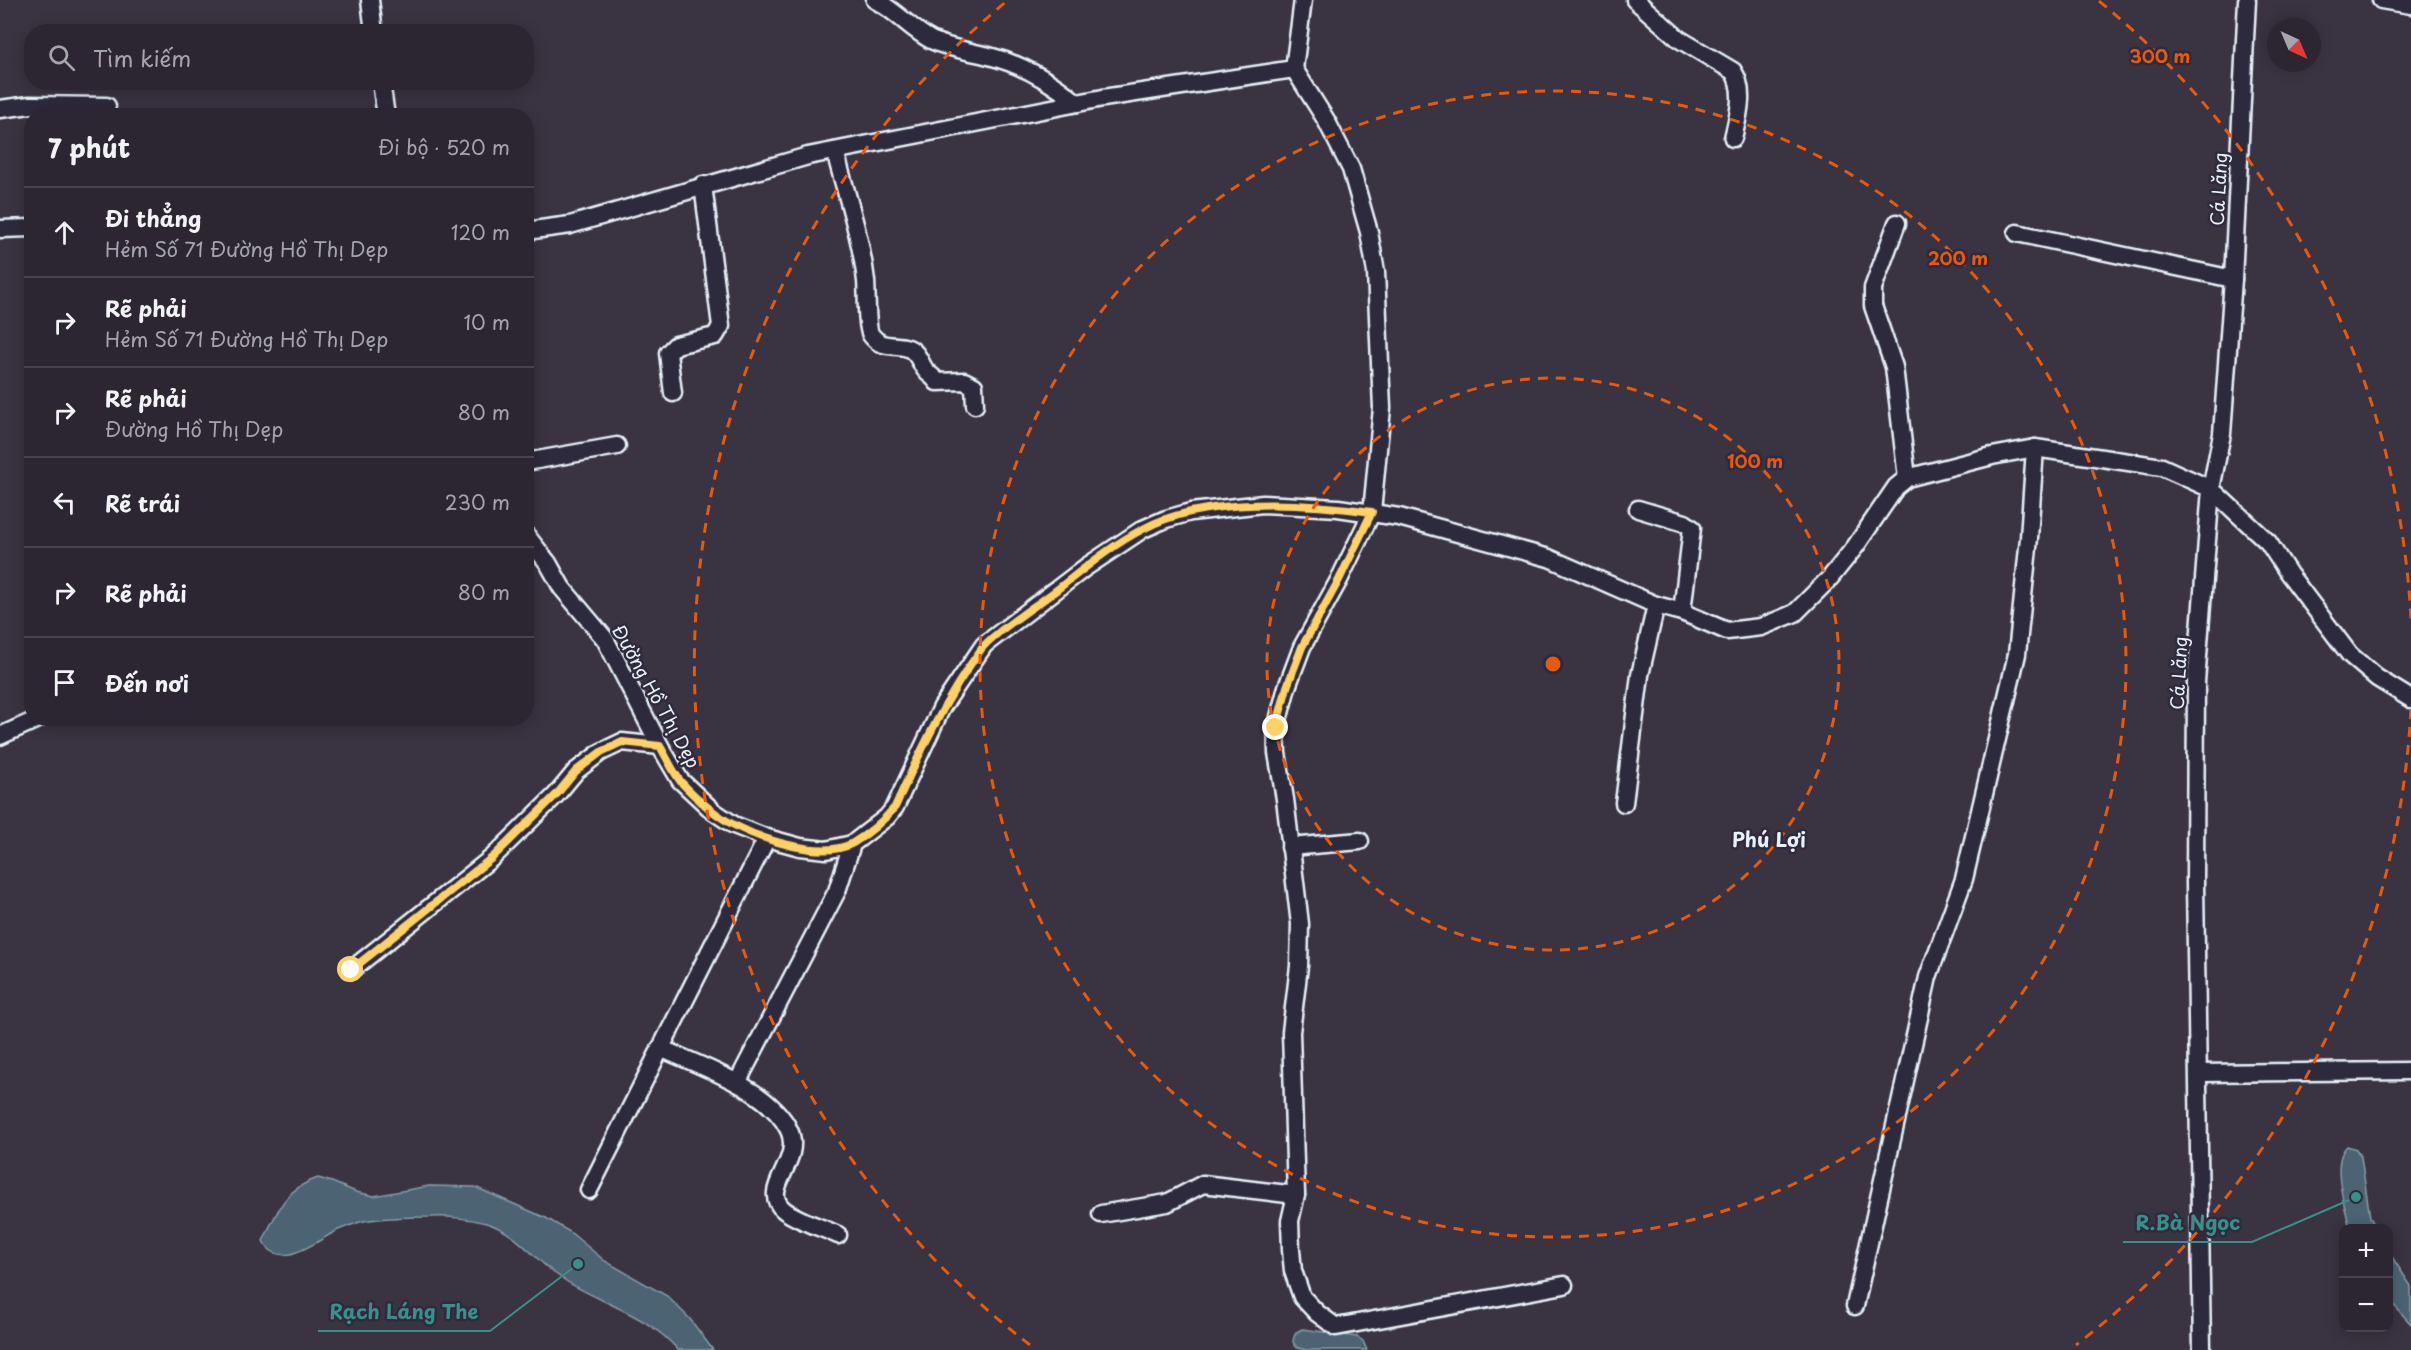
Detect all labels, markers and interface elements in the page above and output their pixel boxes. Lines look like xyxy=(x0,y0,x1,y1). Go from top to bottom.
north arrow xyxy=(2267,18,2321,72)
search box xyxy=(24,24,534,90)
icon: search xyxy=(45,41,78,74)
text: Tìm kiếm xyxy=(93,41,191,74)
text: 300 m xyxy=(2130,42,2190,69)
text: 7 phút xyxy=(48,128,130,167)
text: Đi bộ · 520 m xyxy=(378,132,510,162)
street label: Cá Lăng xyxy=(2203,152,2233,226)
text: Đi thẳng xyxy=(105,201,201,234)
icon: ahead xyxy=(48,216,81,249)
text: 120 m xyxy=(451,217,510,247)
text: Hẻm Số 71 Đường Hồ Thị Dẹp xyxy=(105,234,388,264)
text: 200 m xyxy=(1928,244,1988,271)
text: Rẽ phải xyxy=(105,291,187,324)
icon: right xyxy=(48,306,81,339)
text: 10 m xyxy=(463,307,510,337)
text: Hẻm Số 71 Đường Hồ Thị Dẹp xyxy=(105,324,388,354)
text: Rẽ phải xyxy=(105,381,187,414)
icon: right xyxy=(48,396,81,429)
text: 80 m xyxy=(458,397,510,427)
text: Đường Hồ Thị Dẹp xyxy=(105,414,283,444)
text: 100 m xyxy=(1727,447,1783,474)
icon: left xyxy=(48,486,81,519)
text: Rẽ trái xyxy=(105,486,180,519)
text: 230 m xyxy=(445,487,510,517)
icon: right xyxy=(48,576,81,609)
text: Rẽ phải xyxy=(105,576,187,609)
text: 80 m xyxy=(458,577,510,607)
street label: Đường Hồ Thị Dẹp xyxy=(606,619,708,773)
street label: Cá Lăng xyxy=(2163,636,2193,710)
centre of rings xyxy=(1543,654,1563,674)
icon: arrive xyxy=(48,666,81,699)
text: Đến nơi xyxy=(105,666,189,699)
route end xyxy=(1262,714,1288,740)
district label: Phú Lợi xyxy=(1732,824,1806,854)
route start xyxy=(337,956,363,982)
callout: R.Bà Ngọc xyxy=(2123,1204,2252,1242)
text: R.Bà Ngọc xyxy=(2136,1207,2240,1237)
map controls xyxy=(2339,1224,2393,1332)
button: + xyxy=(2339,1224,2393,1278)
button: − xyxy=(2339,1278,2393,1332)
callout: Rạch Láng The xyxy=(318,1293,490,1331)
text: Rạch Láng The xyxy=(330,1296,479,1326)

